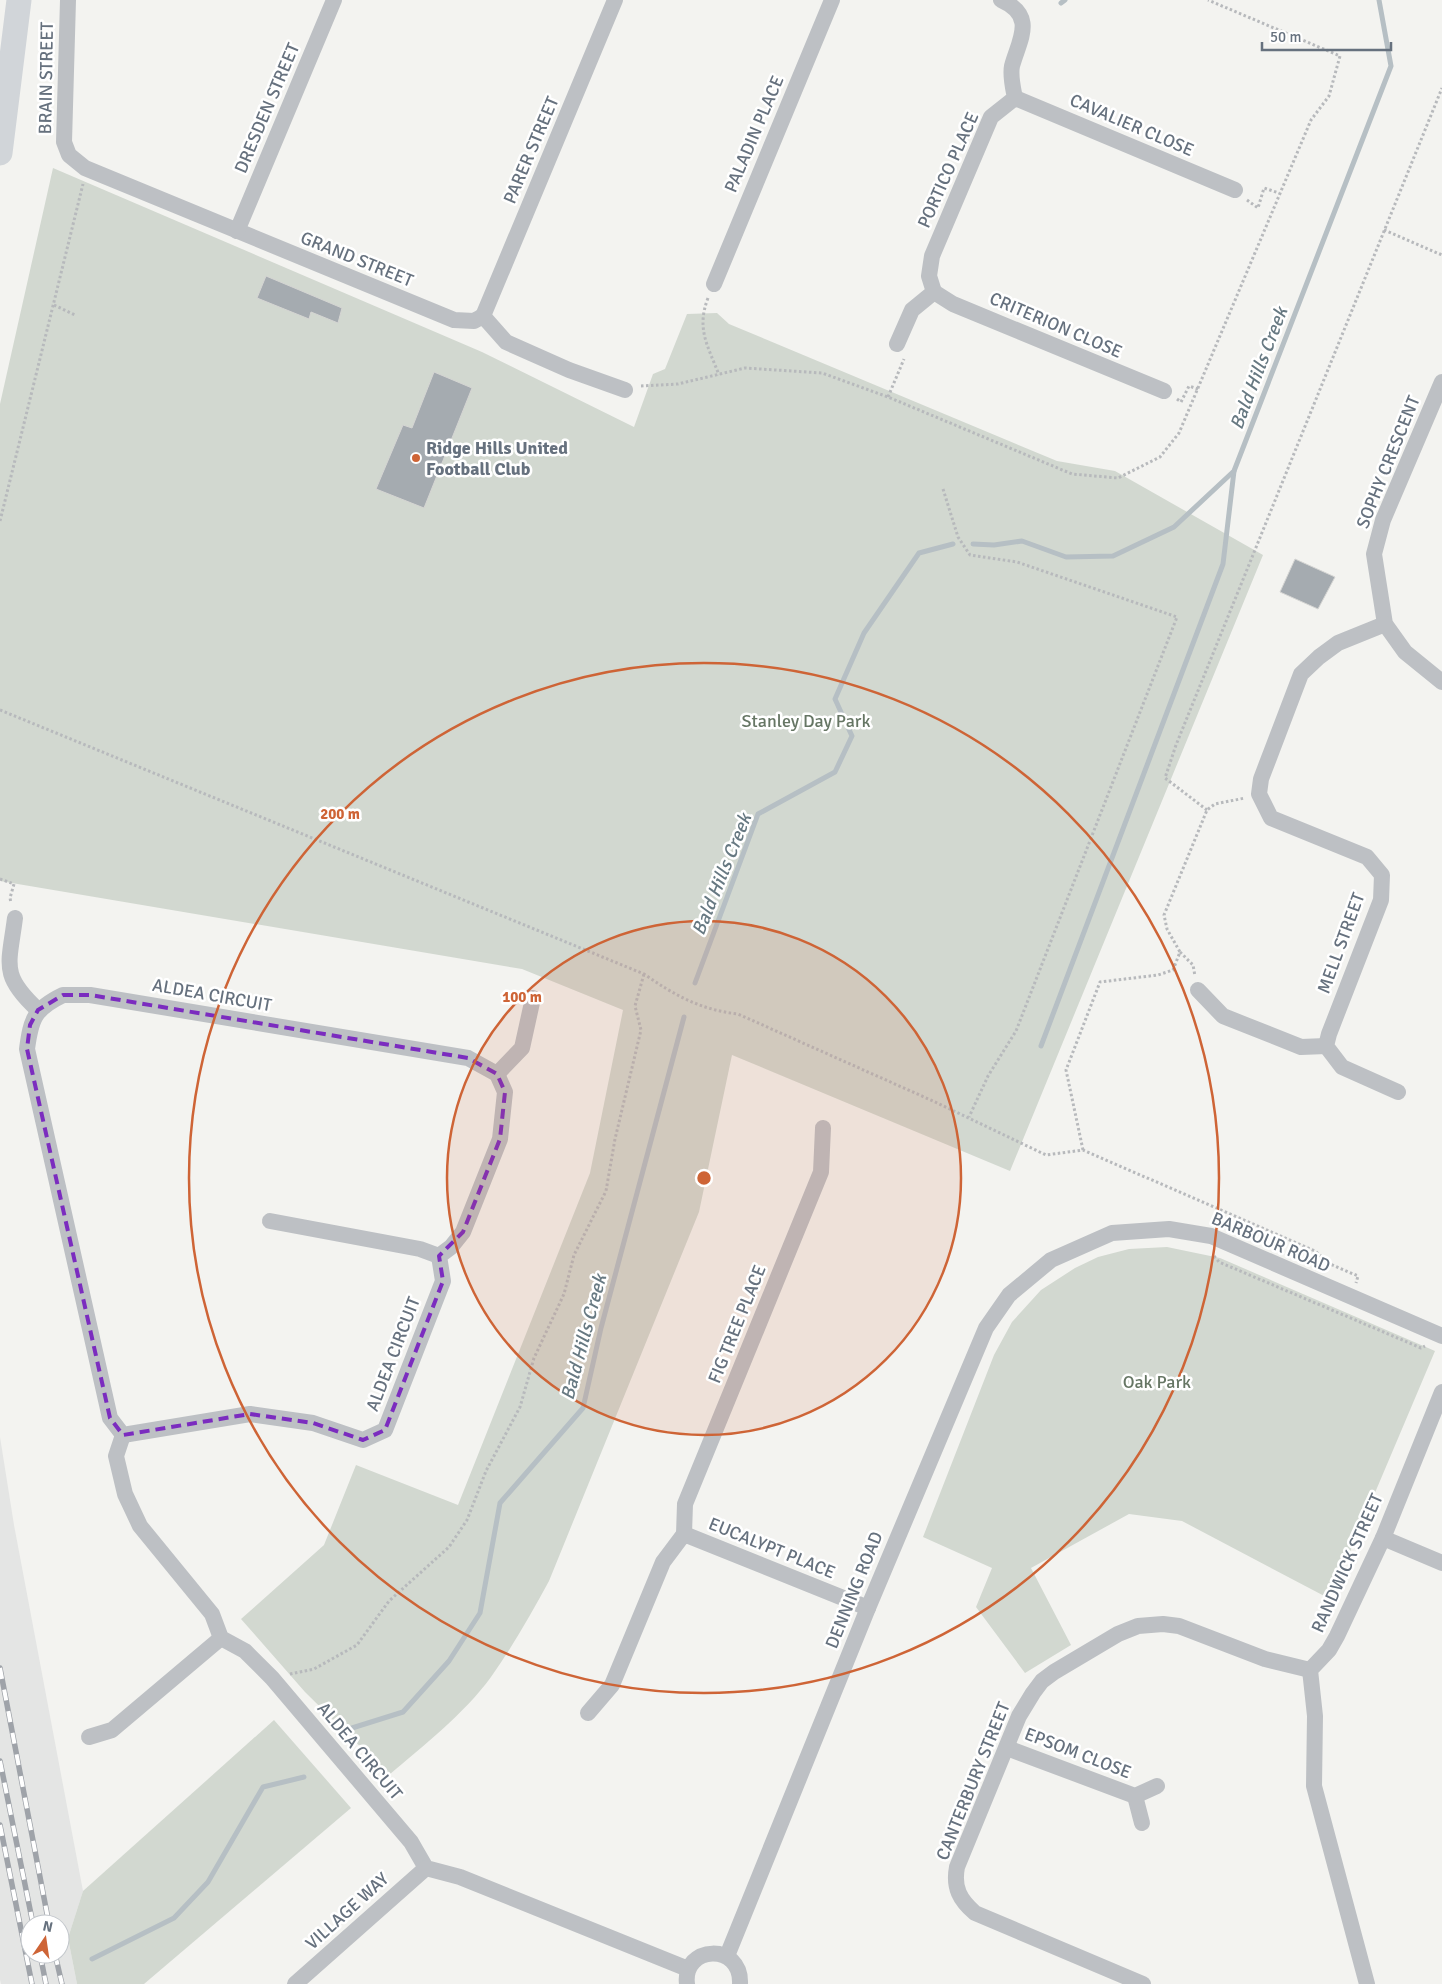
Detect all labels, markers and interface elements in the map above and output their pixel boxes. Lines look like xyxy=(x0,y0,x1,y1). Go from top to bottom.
scale bar xyxy=(1262,20,1391,52)
street label: BRAIN STREET xyxy=(34,21,58,134)
text: 50 m xyxy=(1270,28,1301,46)
street label: DRESDEN STREET xyxy=(230,40,304,176)
street label: PALADIN PLACE xyxy=(720,72,788,196)
street label: CAVALIER CLOSE xyxy=(1067,89,1197,161)
street label: PARER STREET xyxy=(499,93,564,207)
street label: PORTICO PLACE xyxy=(913,109,983,231)
street label: GRAND STREET xyxy=(297,226,417,292)
street label: CRITERION CLOSE xyxy=(986,287,1126,363)
water label: Bald Hills Creek xyxy=(1225,303,1294,433)
street label: SOPHY CRESCENT xyxy=(1351,392,1425,532)
place label: Ridge Hills United Football Club xyxy=(426,437,568,480)
marker: Ridge Hills United Football Club xyxy=(410,452,422,464)
park label: Stanley Day Park xyxy=(742,710,870,732)
text: 200 m xyxy=(320,805,360,823)
water label: Bald Hills Creek xyxy=(687,809,758,939)
street label: MELL STREET xyxy=(1313,890,1369,996)
street label: ALDEA CIRCUIT xyxy=(151,974,274,1016)
text: 100 m xyxy=(502,988,542,1006)
centre of rings xyxy=(695,1169,713,1187)
street label: BARBOUR ROAD xyxy=(1208,1207,1334,1277)
street label: FIG TREE PLACE xyxy=(703,1262,771,1386)
water label: Bald Hills Creek xyxy=(556,1270,613,1403)
street label: ALDEA CIRCUIT xyxy=(361,1294,425,1414)
park label: Oak Park xyxy=(1123,1371,1191,1393)
street label: RANDWICK STREET xyxy=(1306,1490,1388,1636)
street label: EUCALYPT PLACE xyxy=(705,1513,839,1583)
street label: DENNING ROAD xyxy=(821,1528,887,1652)
street label: ALDEA CIRCUIT xyxy=(313,1698,407,1804)
street label: CANTERBURY STREET xyxy=(931,1699,1015,1863)
street label: EPSOM CLOSE xyxy=(1022,1723,1134,1783)
street label: VILLAGE WAY xyxy=(301,1868,393,1954)
north arrow xyxy=(20,1914,70,1964)
text: N xyxy=(41,1917,54,1936)

